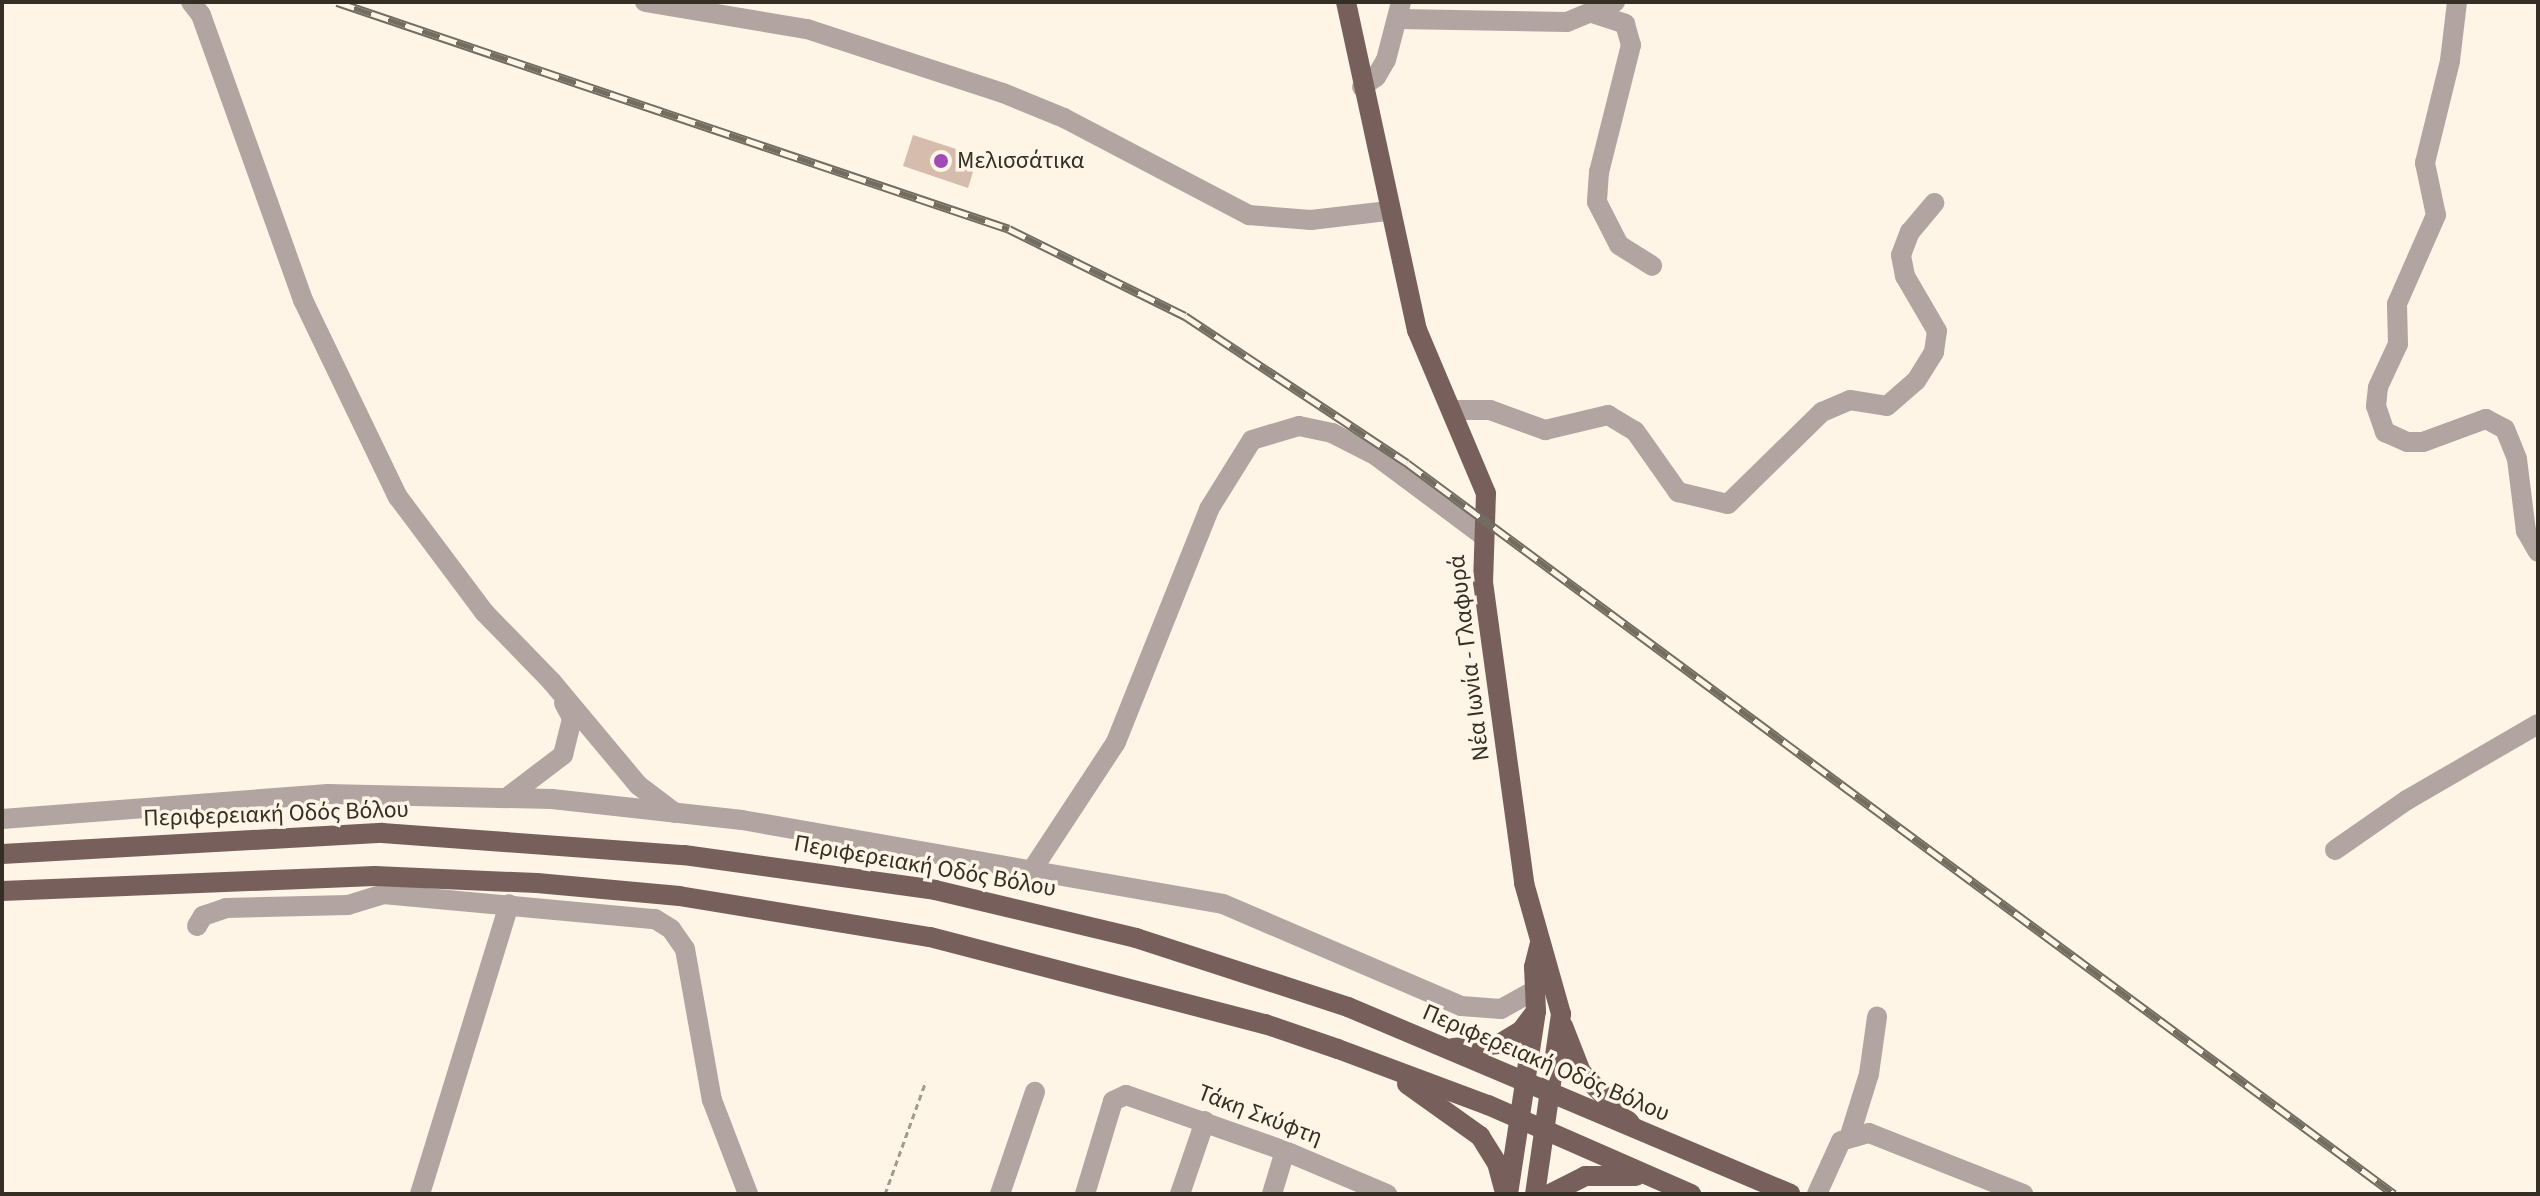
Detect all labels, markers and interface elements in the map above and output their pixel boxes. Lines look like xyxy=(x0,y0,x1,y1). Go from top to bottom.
place label: Μελισσάτικα xyxy=(957,147,1084,175)
marker: Μελισσάτικα xyxy=(932,152,950,170)
street label: Νέα Ιωνία - Γλαφυρά xyxy=(1442,553,1496,763)
street label: Περιφερειακή Οδός Βόλου xyxy=(143,795,409,833)
street label: Περιφερειακή Οδός Βόλου xyxy=(792,829,1058,903)
street label: Περιφερειακή Οδός Βόλου xyxy=(1418,998,1674,1128)
street label: Τάκη Σκύφτη xyxy=(1194,1078,1326,1152)

